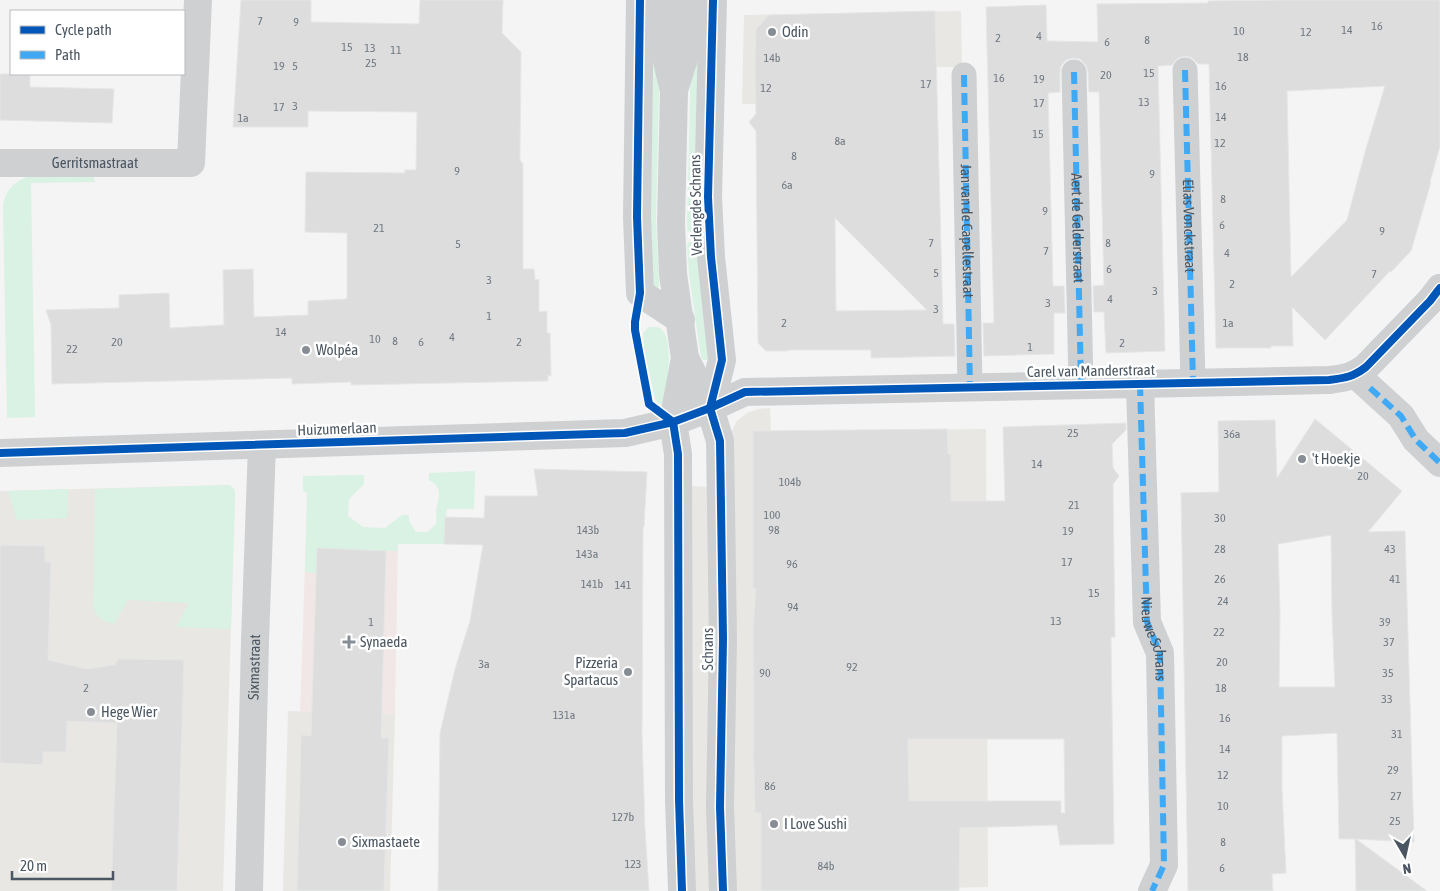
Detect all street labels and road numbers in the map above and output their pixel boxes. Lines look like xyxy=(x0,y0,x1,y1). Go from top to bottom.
street label: Gerritsmastraat xyxy=(52,154,138,171)
street label: Verlengde Schrans xyxy=(686,154,705,256)
street label: Jan van de Capellestraat xyxy=(958,164,977,298)
street label: Aert de Gelderstraat xyxy=(1068,173,1088,283)
street label: Elias Vonckstraat xyxy=(1180,179,1199,273)
street label: Carel van Manderstraat xyxy=(1027,361,1155,380)
street label: Huizumerlaan xyxy=(297,419,377,438)
street label: Nieuwe Schrans xyxy=(1138,596,1170,681)
street label: Schrans xyxy=(699,628,716,670)
street label: Sixmastraat xyxy=(245,634,263,700)

